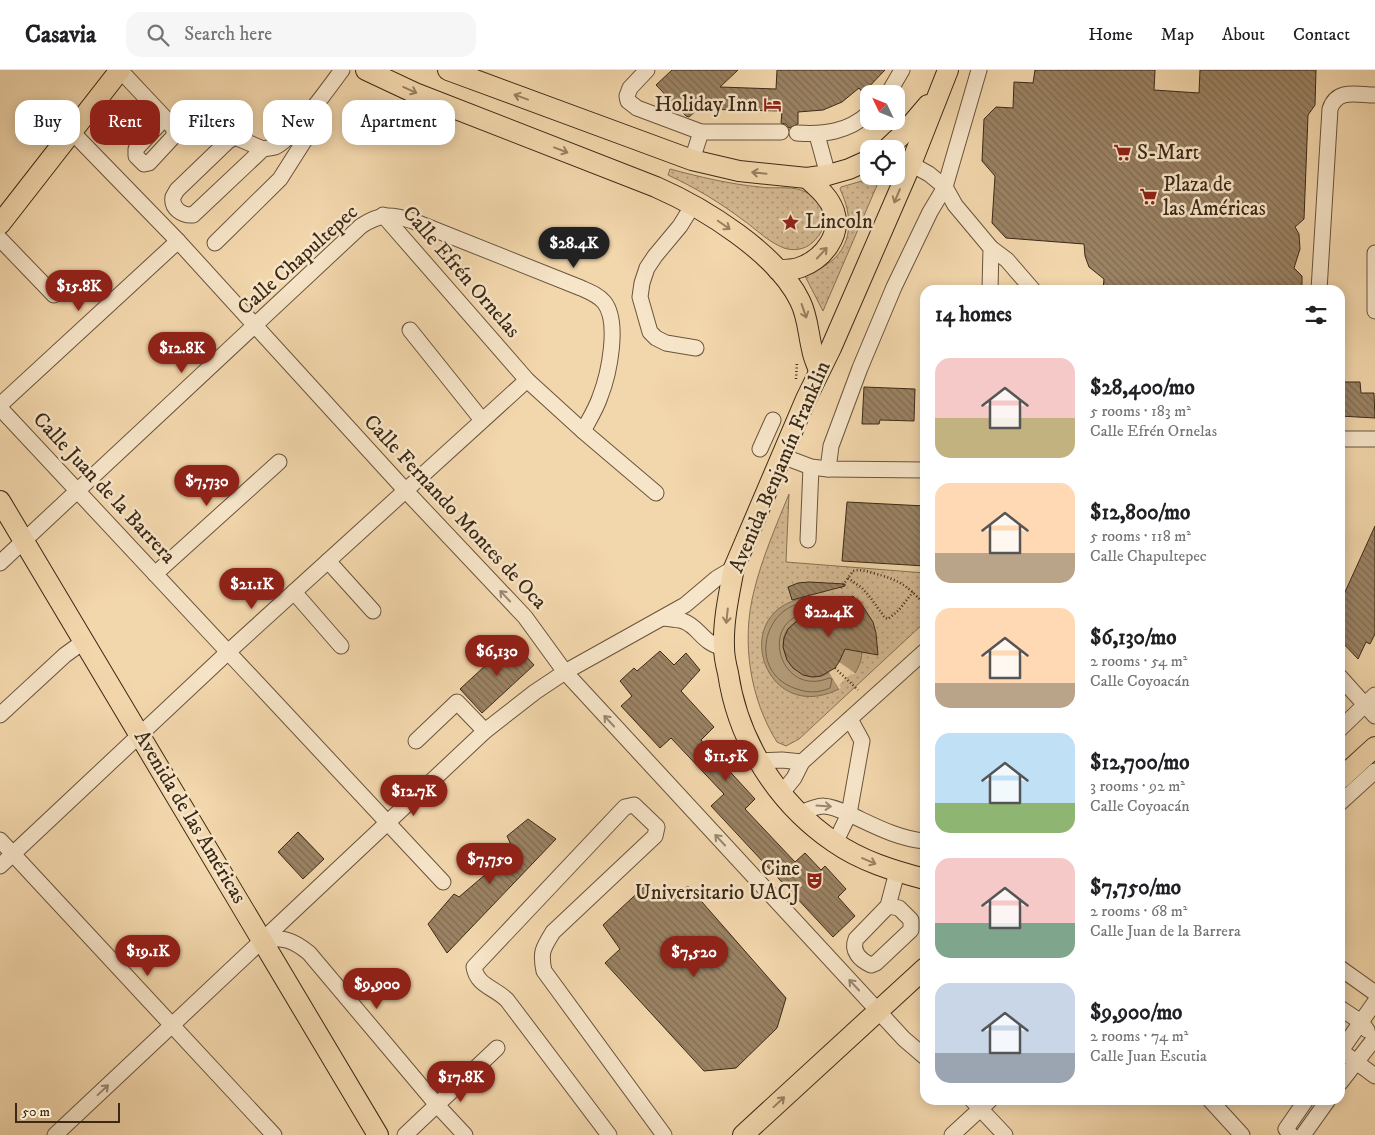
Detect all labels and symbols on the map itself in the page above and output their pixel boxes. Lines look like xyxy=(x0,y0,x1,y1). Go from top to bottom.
north arrow xyxy=(860,85,905,130)
one-way arrow xyxy=(402,86,417,96)
one-way arrow xyxy=(514,92,530,101)
place label: Holiday Inn xyxy=(654,92,758,118)
hotel icon: Holiday Inn xyxy=(762,95,782,115)
place label: S-Mart xyxy=(1137,140,1199,166)
supermarket icon: S-Mart xyxy=(1113,143,1133,163)
one-way arrow xyxy=(553,146,568,155)
one-way arrow xyxy=(751,168,767,178)
place label: Plaza de las Américas xyxy=(1163,172,1266,222)
supermarket icon: Plaza de las Américas xyxy=(1139,187,1159,207)
one-way arrow xyxy=(891,188,901,203)
street label: Calle Chapultepec xyxy=(232,199,364,321)
street label: Calle Efrén Ornelas xyxy=(397,201,525,343)
place label: Lincoln xyxy=(805,209,873,235)
place icon: Lincoln xyxy=(781,212,801,232)
one-way arrow xyxy=(717,220,731,230)
pin: $28.4K xyxy=(533,226,615,269)
one-way arrow xyxy=(816,246,828,259)
pin: $15.8K xyxy=(38,270,120,312)
one-way arrow xyxy=(800,302,809,318)
pin: $12.8K xyxy=(141,332,223,374)
street label: Avenida Benjamín Franklin xyxy=(724,357,836,577)
street label: Calle Juan de la Barrera xyxy=(27,407,181,569)
street label: Calle Fernando Montes de Oca xyxy=(358,409,552,615)
pin: $7,730 xyxy=(166,464,248,507)
pin: $21.1K xyxy=(211,568,293,610)
one-way arrow xyxy=(499,590,511,603)
pin: $22.4K xyxy=(788,596,870,638)
one-way arrow xyxy=(722,608,732,624)
pin: $6,130 xyxy=(456,634,538,677)
one-way arrow xyxy=(603,714,615,727)
street label: Avenida de las Américas xyxy=(128,726,252,908)
pin: $11.5K xyxy=(685,740,767,782)
pin: $12.7K xyxy=(373,774,455,817)
one-way arrow xyxy=(816,802,832,811)
one-way arrow xyxy=(714,834,726,846)
pin: $7,750 xyxy=(449,842,531,885)
place label: Cine Universitario UACJ xyxy=(635,856,800,906)
one-way arrow xyxy=(861,856,876,866)
theatre icon: Cine Universitario UACJ xyxy=(804,871,824,891)
pin: $19.1K xyxy=(107,934,189,977)
pin: $7,520 xyxy=(653,936,735,978)
pin: $9,900 xyxy=(336,968,418,1010)
one-way arrow xyxy=(848,979,860,991)
pin: $17.8K xyxy=(420,1060,502,1103)
one-way arrow xyxy=(97,1084,109,1096)
one-way arrow xyxy=(772,1096,785,1108)
scale bar xyxy=(15,1100,120,1123)

